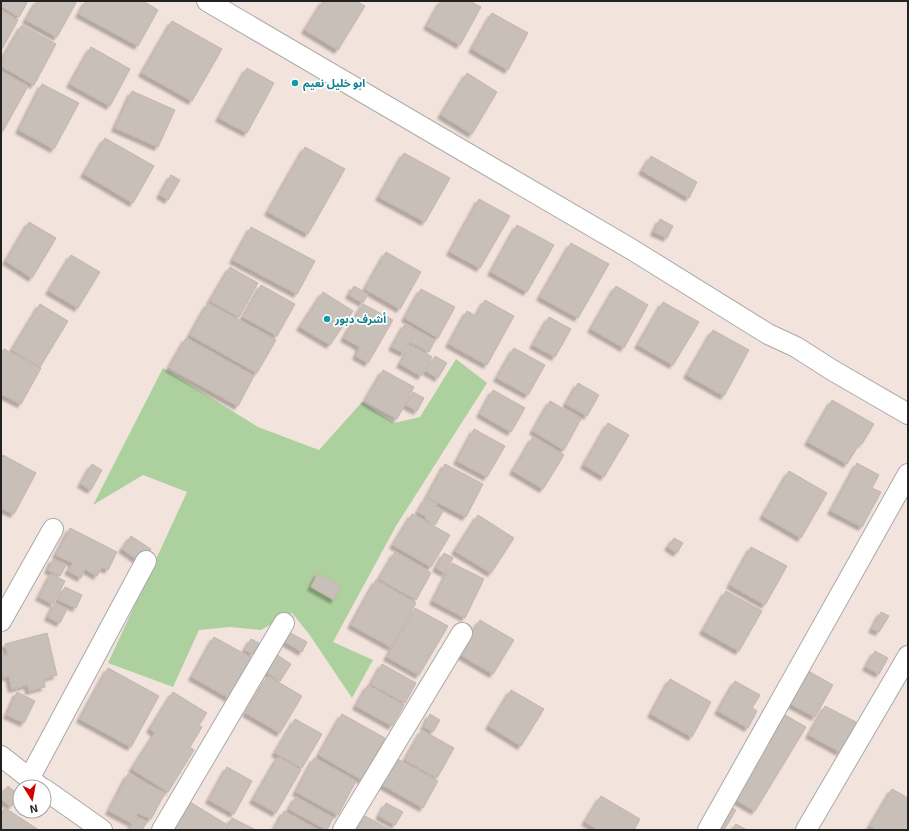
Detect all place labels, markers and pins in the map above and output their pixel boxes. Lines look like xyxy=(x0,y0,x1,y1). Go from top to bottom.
place label: ابو خليل نعيم xyxy=(303,76,365,92)
marker: ابو خليل نعيم xyxy=(290,78,300,88)
place label: أشرف دبور xyxy=(334,312,386,326)
marker: أشرف دبور xyxy=(322,314,332,324)

